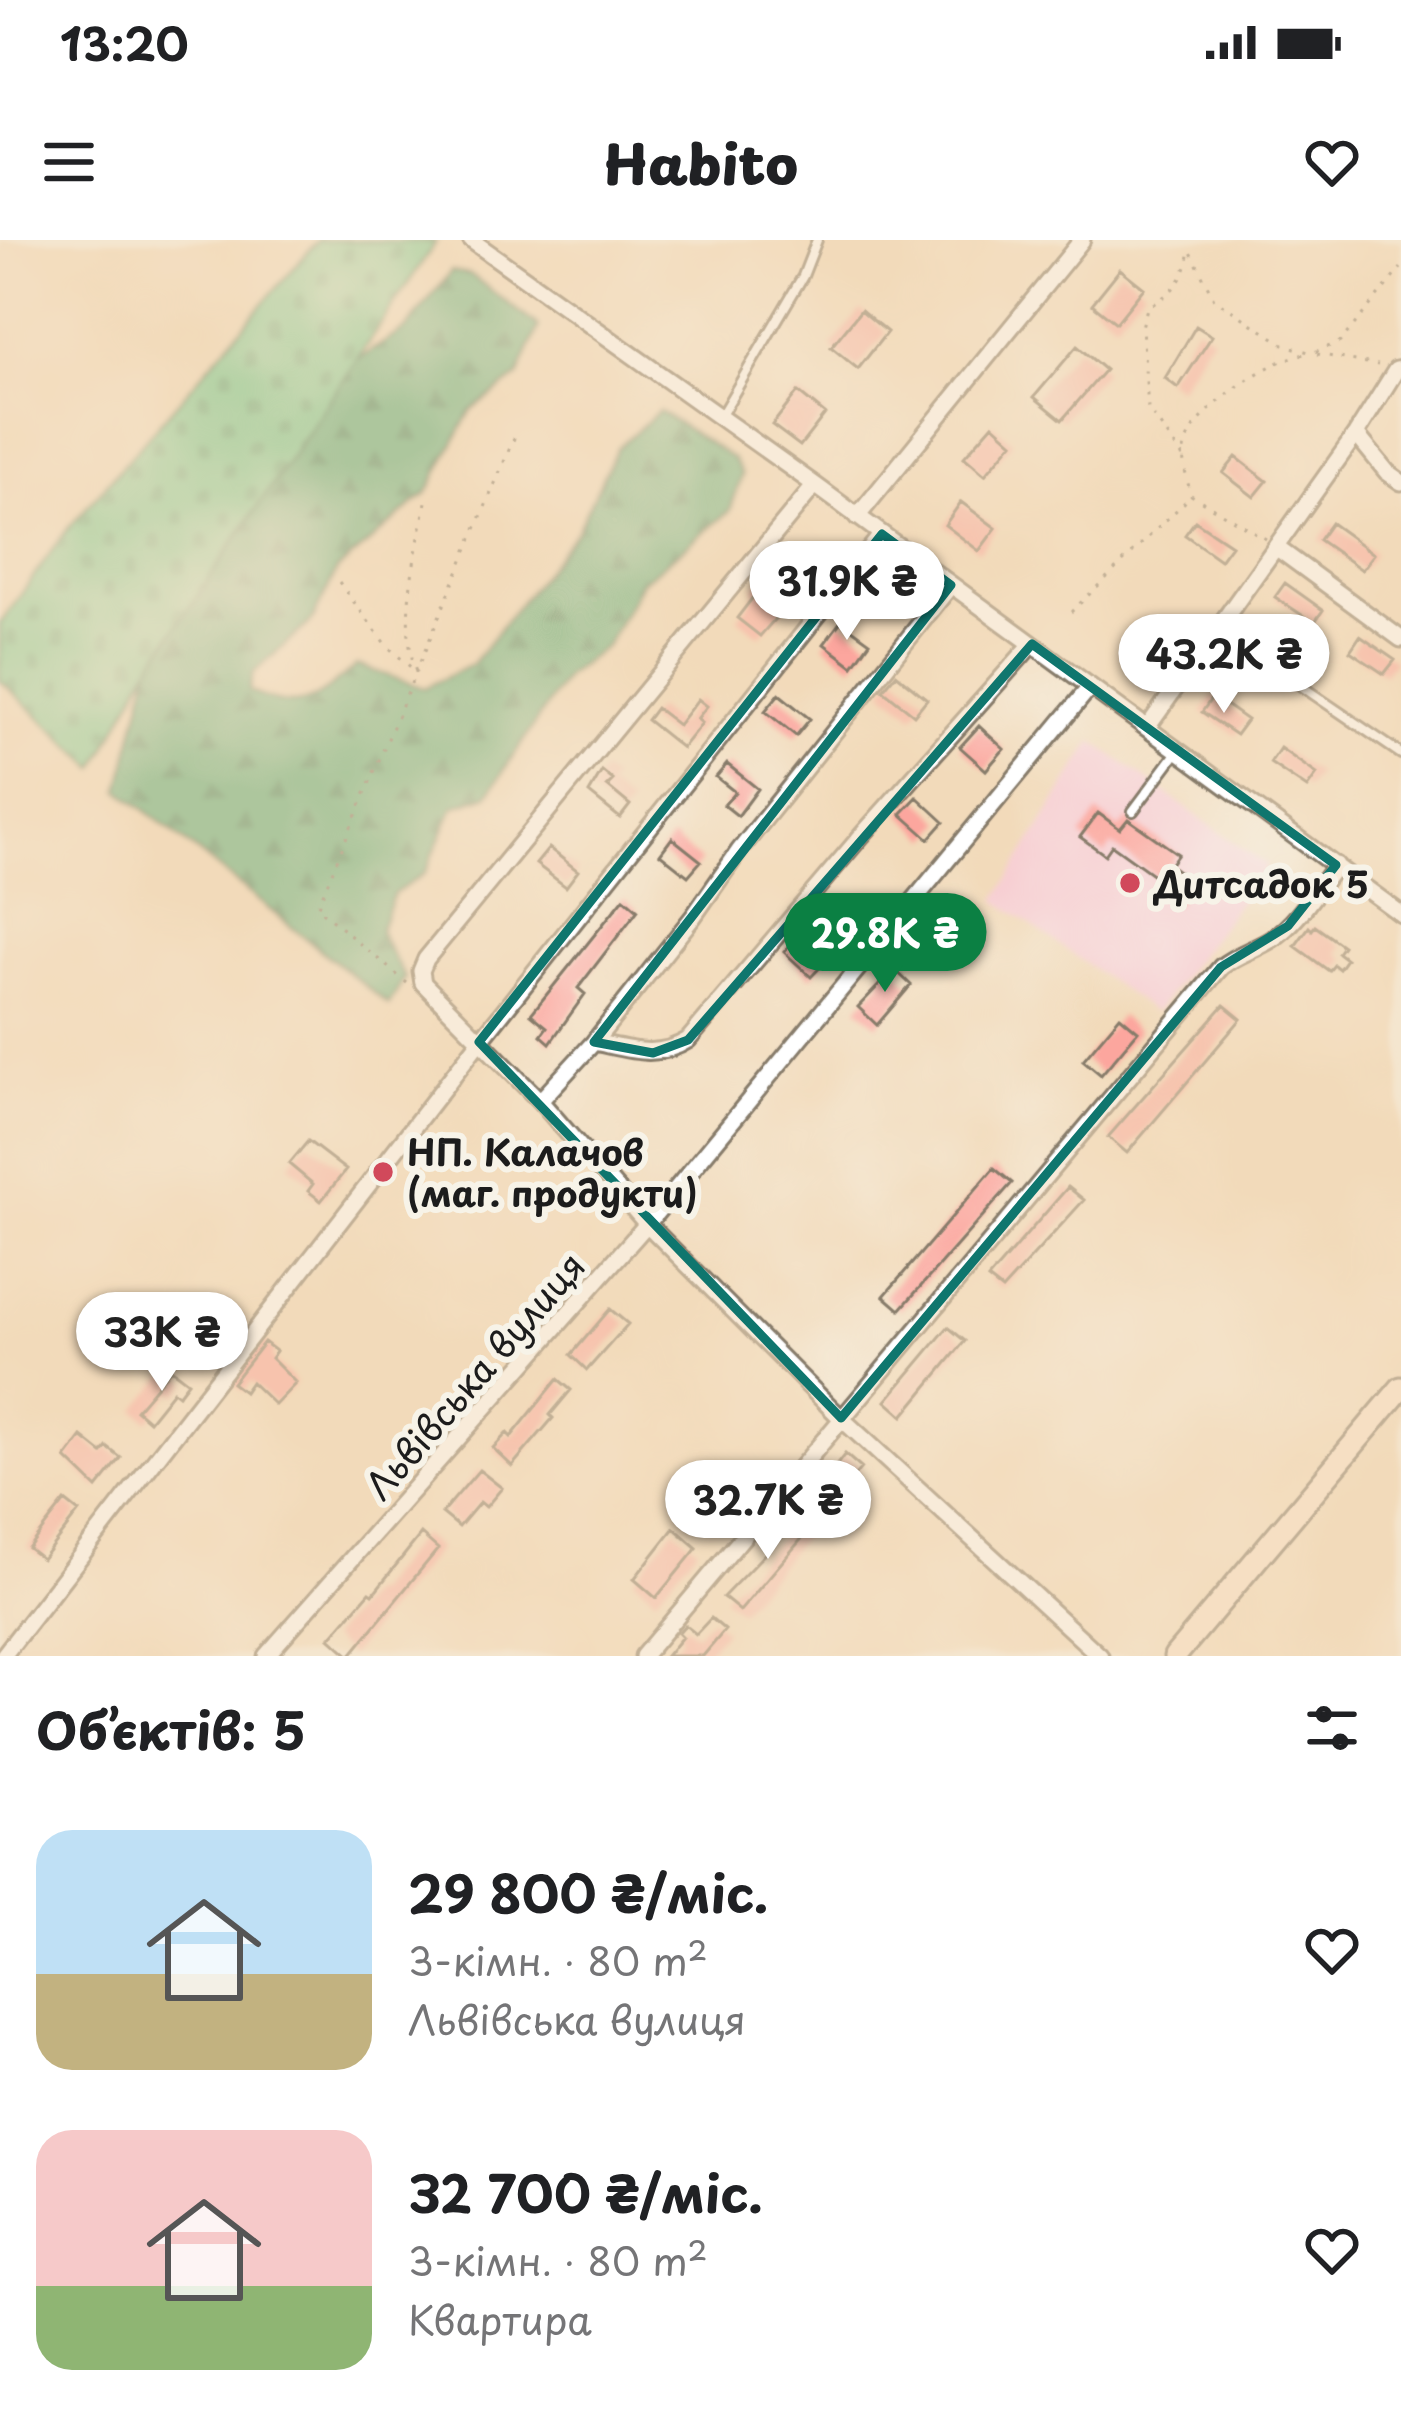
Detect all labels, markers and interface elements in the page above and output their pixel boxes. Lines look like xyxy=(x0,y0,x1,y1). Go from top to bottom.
text: 13:20 xyxy=(60,8,189,76)
text: Habito xyxy=(603,122,798,203)
icon: menu xyxy=(36,129,102,195)
icon: heart xyxy=(1299,129,1365,195)
pin: 31.9K ₴ xyxy=(736,541,958,643)
text: 31.9K ₴ xyxy=(776,550,918,609)
pin: 43.2K ₴ xyxy=(1113,614,1335,716)
text: 43.2K ₴ xyxy=(1145,623,1303,682)
place label: Дитсадок 5 xyxy=(1152,856,1369,910)
marker: Дитсадок 5 xyxy=(1117,870,1143,896)
pin: 29.8K ₴ xyxy=(774,893,996,995)
text: 29.8K ₴ xyxy=(811,902,959,961)
place label: НП. Калачов (маг. продукти) xyxy=(407,1124,698,1219)
marker: НП. Калачов (маг. продукти) xyxy=(370,1159,396,1185)
street label: Львівська вулиця xyxy=(351,1240,597,1510)
pin: 33K ₴ xyxy=(78,1292,246,1394)
text: 33K ₴ xyxy=(103,1301,221,1360)
pin: 32.7K ₴ xyxy=(657,1460,879,1562)
text: 32.7K ₴ xyxy=(692,1469,844,1528)
text: Об’єктів: 5 xyxy=(36,1690,306,1767)
icon: filters xyxy=(1299,1695,1365,1761)
text: 29 800 ₴/міс. xyxy=(408,1853,768,1930)
icon: home xyxy=(132,1878,276,2022)
icon: heart xyxy=(1299,1917,1365,1983)
text: 3-кімн. · 80 m² xyxy=(408,1930,708,1989)
text: Львівська вулиця xyxy=(408,1989,746,2048)
text: 32 700 ₴/міс. xyxy=(408,2153,763,2230)
icon: home xyxy=(132,2178,276,2322)
icon: heart xyxy=(1299,2217,1365,2283)
text: 3-кімн. · 80 m² xyxy=(408,2230,708,2289)
text: Квартира xyxy=(408,2289,592,2348)

